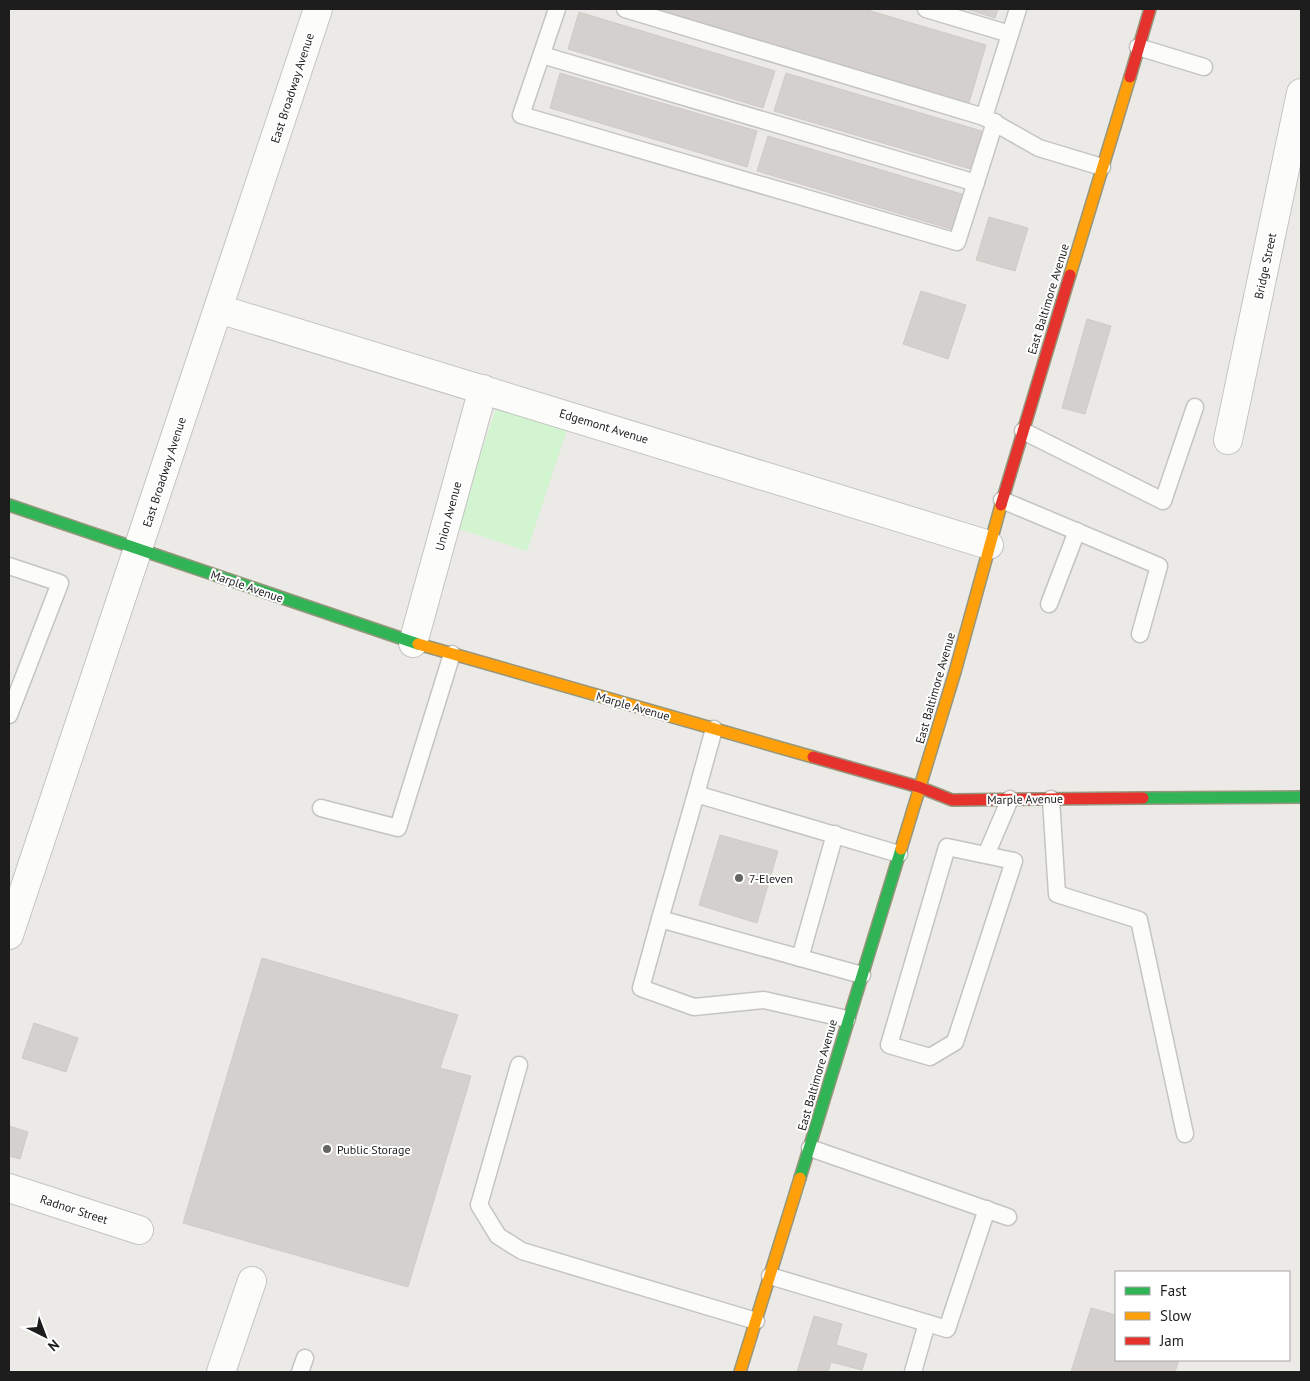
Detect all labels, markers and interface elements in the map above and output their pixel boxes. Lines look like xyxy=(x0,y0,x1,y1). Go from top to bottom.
street label: East Broadway Avenue xyxy=(267,31,317,145)
street label: Bridge Street xyxy=(1251,232,1279,300)
street label: East Baltimore Avenue xyxy=(1024,242,1072,356)
street label: Edgemont Avenue xyxy=(558,405,650,447)
street label: East Broadway Avenue xyxy=(139,415,189,529)
street label: Union Avenue xyxy=(432,480,464,552)
street label: Marple Avenue xyxy=(209,567,285,605)
street label: East Baltimore Avenue xyxy=(912,631,958,745)
street label: Marple Avenue xyxy=(594,688,672,724)
street label: Marple Avenue xyxy=(987,791,1063,807)
place label: 7-Eleven xyxy=(749,871,793,886)
marker: 7-Eleven xyxy=(733,872,745,884)
street label: East Baltimore Avenue xyxy=(794,1018,840,1132)
place label: Public Storage xyxy=(337,1142,411,1157)
marker: Public Storage xyxy=(321,1143,333,1155)
street label: Radnor Street xyxy=(38,1191,110,1227)
legend xyxy=(1115,1271,1290,1361)
text: Fast xyxy=(1160,1281,1187,1300)
text: Slow xyxy=(1160,1306,1191,1325)
north arrow xyxy=(20,1311,70,1361)
text: Jam xyxy=(1159,1331,1184,1350)
text: N xyxy=(44,1336,63,1355)

